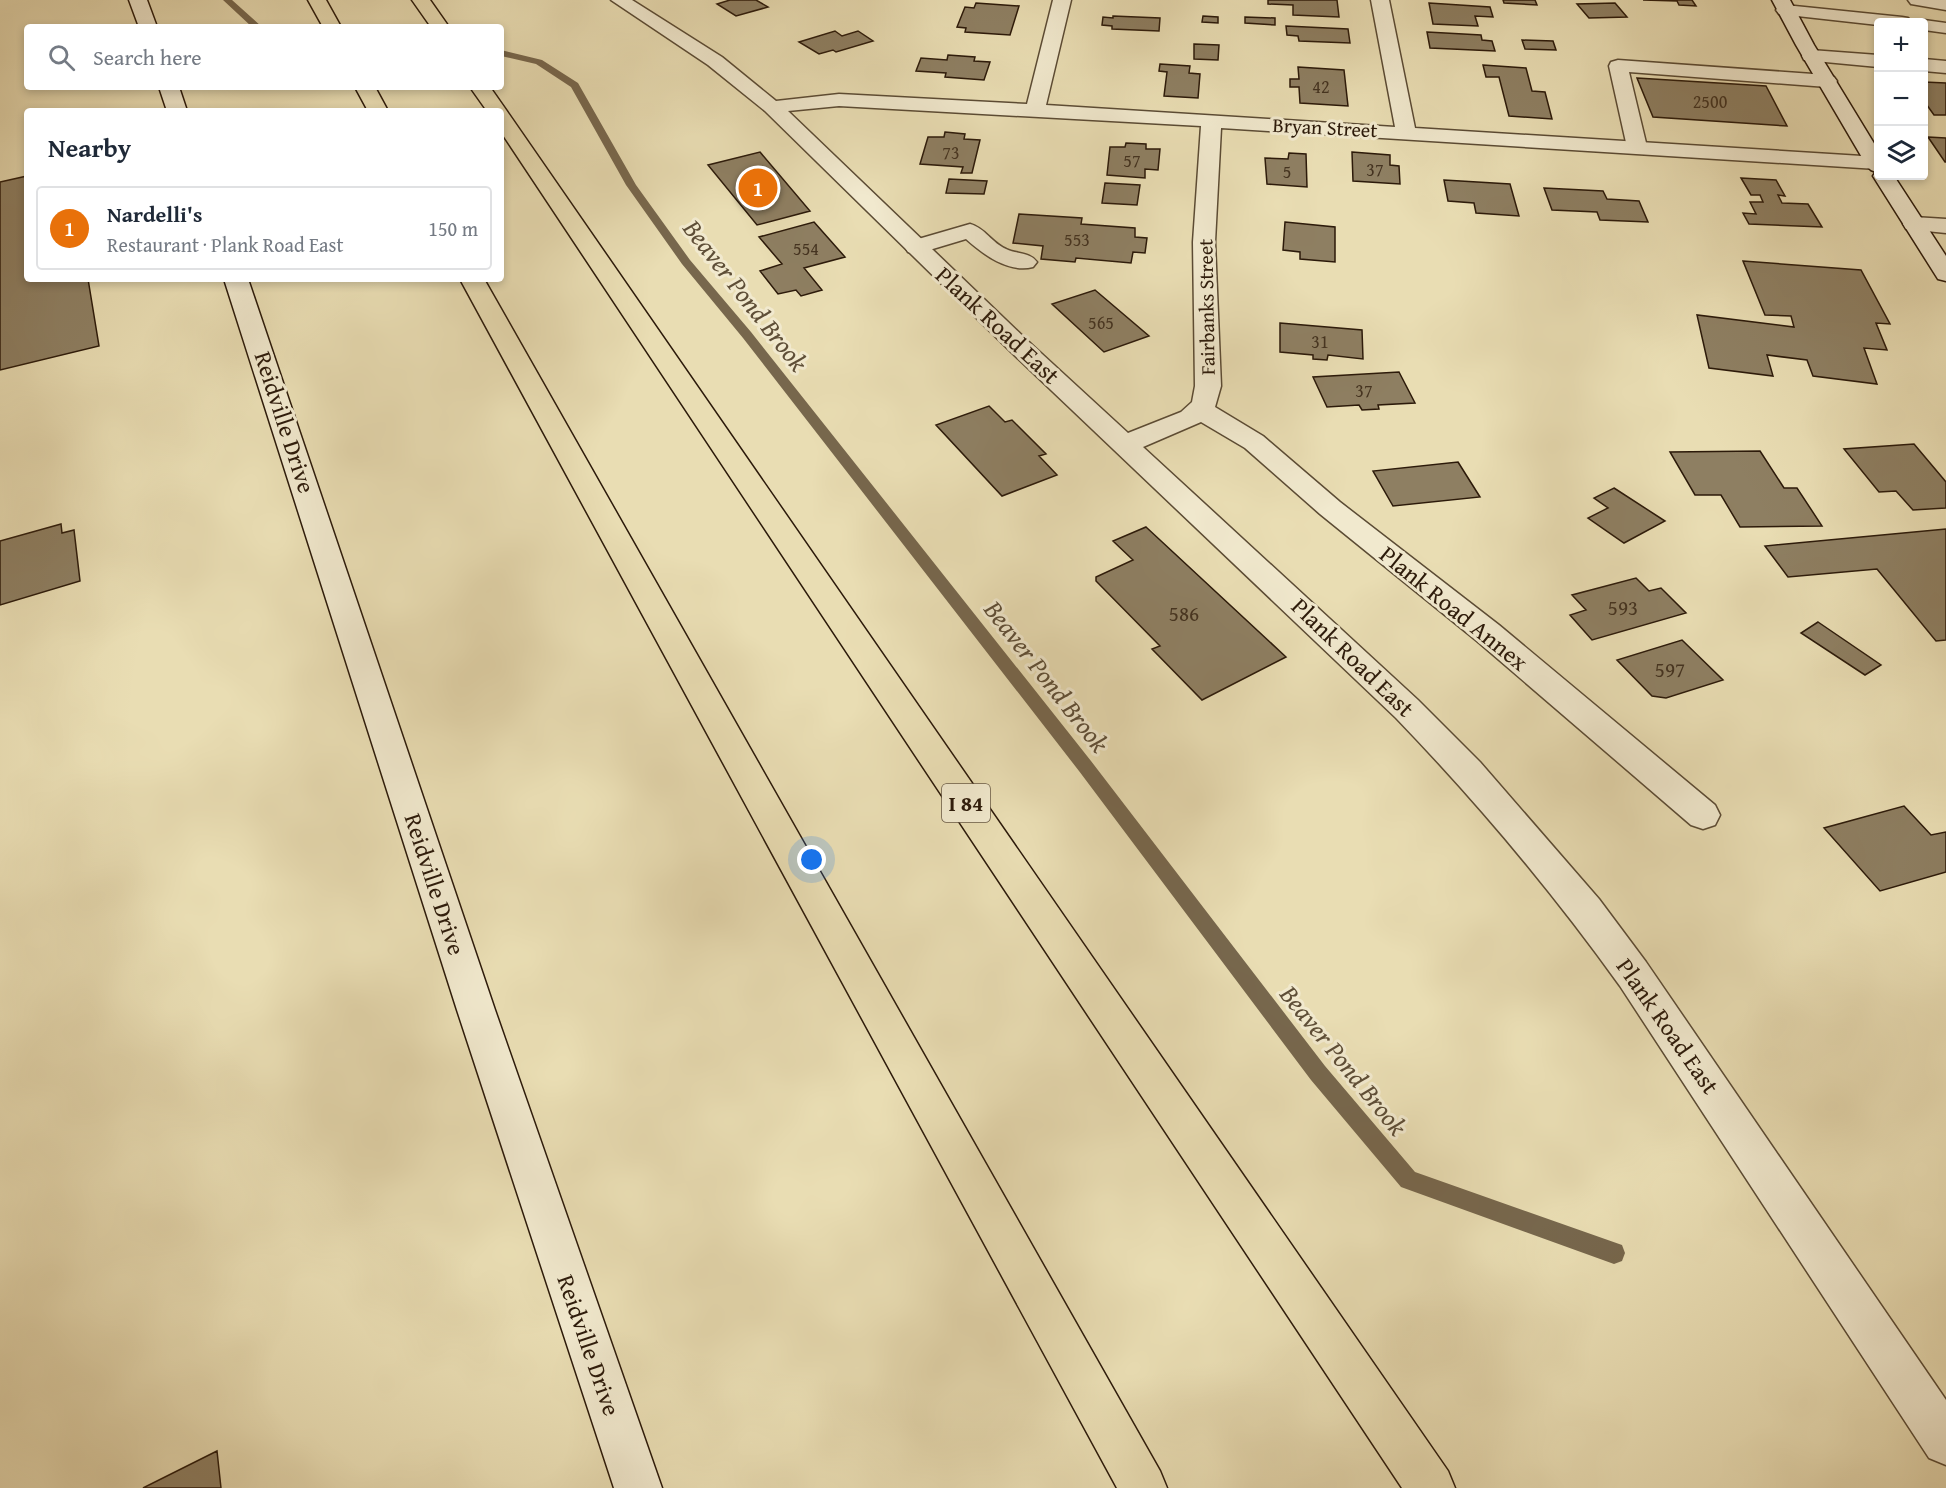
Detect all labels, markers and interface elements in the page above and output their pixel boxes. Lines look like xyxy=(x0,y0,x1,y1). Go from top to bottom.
map controls xyxy=(1874,18,1928,180)
button: + xyxy=(1874,18,1928,72)
search box xyxy=(24,24,504,90)
icon: search xyxy=(45,41,78,74)
text: Search here xyxy=(93,41,202,73)
button: − xyxy=(1874,72,1928,126)
house number: 42 xyxy=(1312,73,1330,100)
house number: 2500 xyxy=(1693,88,1728,115)
street label: Bryan Street xyxy=(1272,110,1378,144)
button: layers xyxy=(1874,126,1928,180)
text: Nearby xyxy=(48,128,131,167)
house number: 73 xyxy=(942,139,960,166)
house number: 57 xyxy=(1123,147,1141,174)
house number: 37 xyxy=(1366,156,1384,183)
house number: 5 xyxy=(1283,158,1291,185)
pin: 1 xyxy=(738,166,777,210)
text: Nardelli's xyxy=(107,198,202,230)
water label: Beaver Pond Brook xyxy=(673,210,818,380)
text: 1 xyxy=(64,214,75,243)
text: 150 m xyxy=(428,214,478,243)
house number: 553 xyxy=(1064,226,1090,253)
text: Restaurant · Plank Road East xyxy=(107,230,344,259)
house number: 554 xyxy=(793,235,819,262)
street label: Fairbanks Street xyxy=(1190,239,1222,375)
street label: Plank Road East xyxy=(928,258,1068,392)
house number: 565 xyxy=(1088,309,1114,336)
house number: 31 xyxy=(1311,328,1329,355)
street label: Reidville Drive xyxy=(246,347,324,497)
house number: 37 xyxy=(1355,377,1373,404)
street label: Plank Road Annex xyxy=(1372,537,1536,679)
street label: Plank Road East xyxy=(1284,589,1423,725)
water label: Beaver Pond Brook xyxy=(974,591,1119,761)
house number: 593 xyxy=(1608,592,1638,623)
house number: 586 xyxy=(1169,598,1199,629)
house number: 597 xyxy=(1655,654,1685,685)
road number: I 84 xyxy=(942,784,990,822)
street label: Reidville Drive xyxy=(396,809,474,959)
your location xyxy=(797,845,826,874)
street label: Plank Road East xyxy=(1608,951,1728,1102)
water label: Beaver Pond Brook xyxy=(1270,976,1417,1144)
street label: Reidville Drive xyxy=(548,1270,630,1420)

